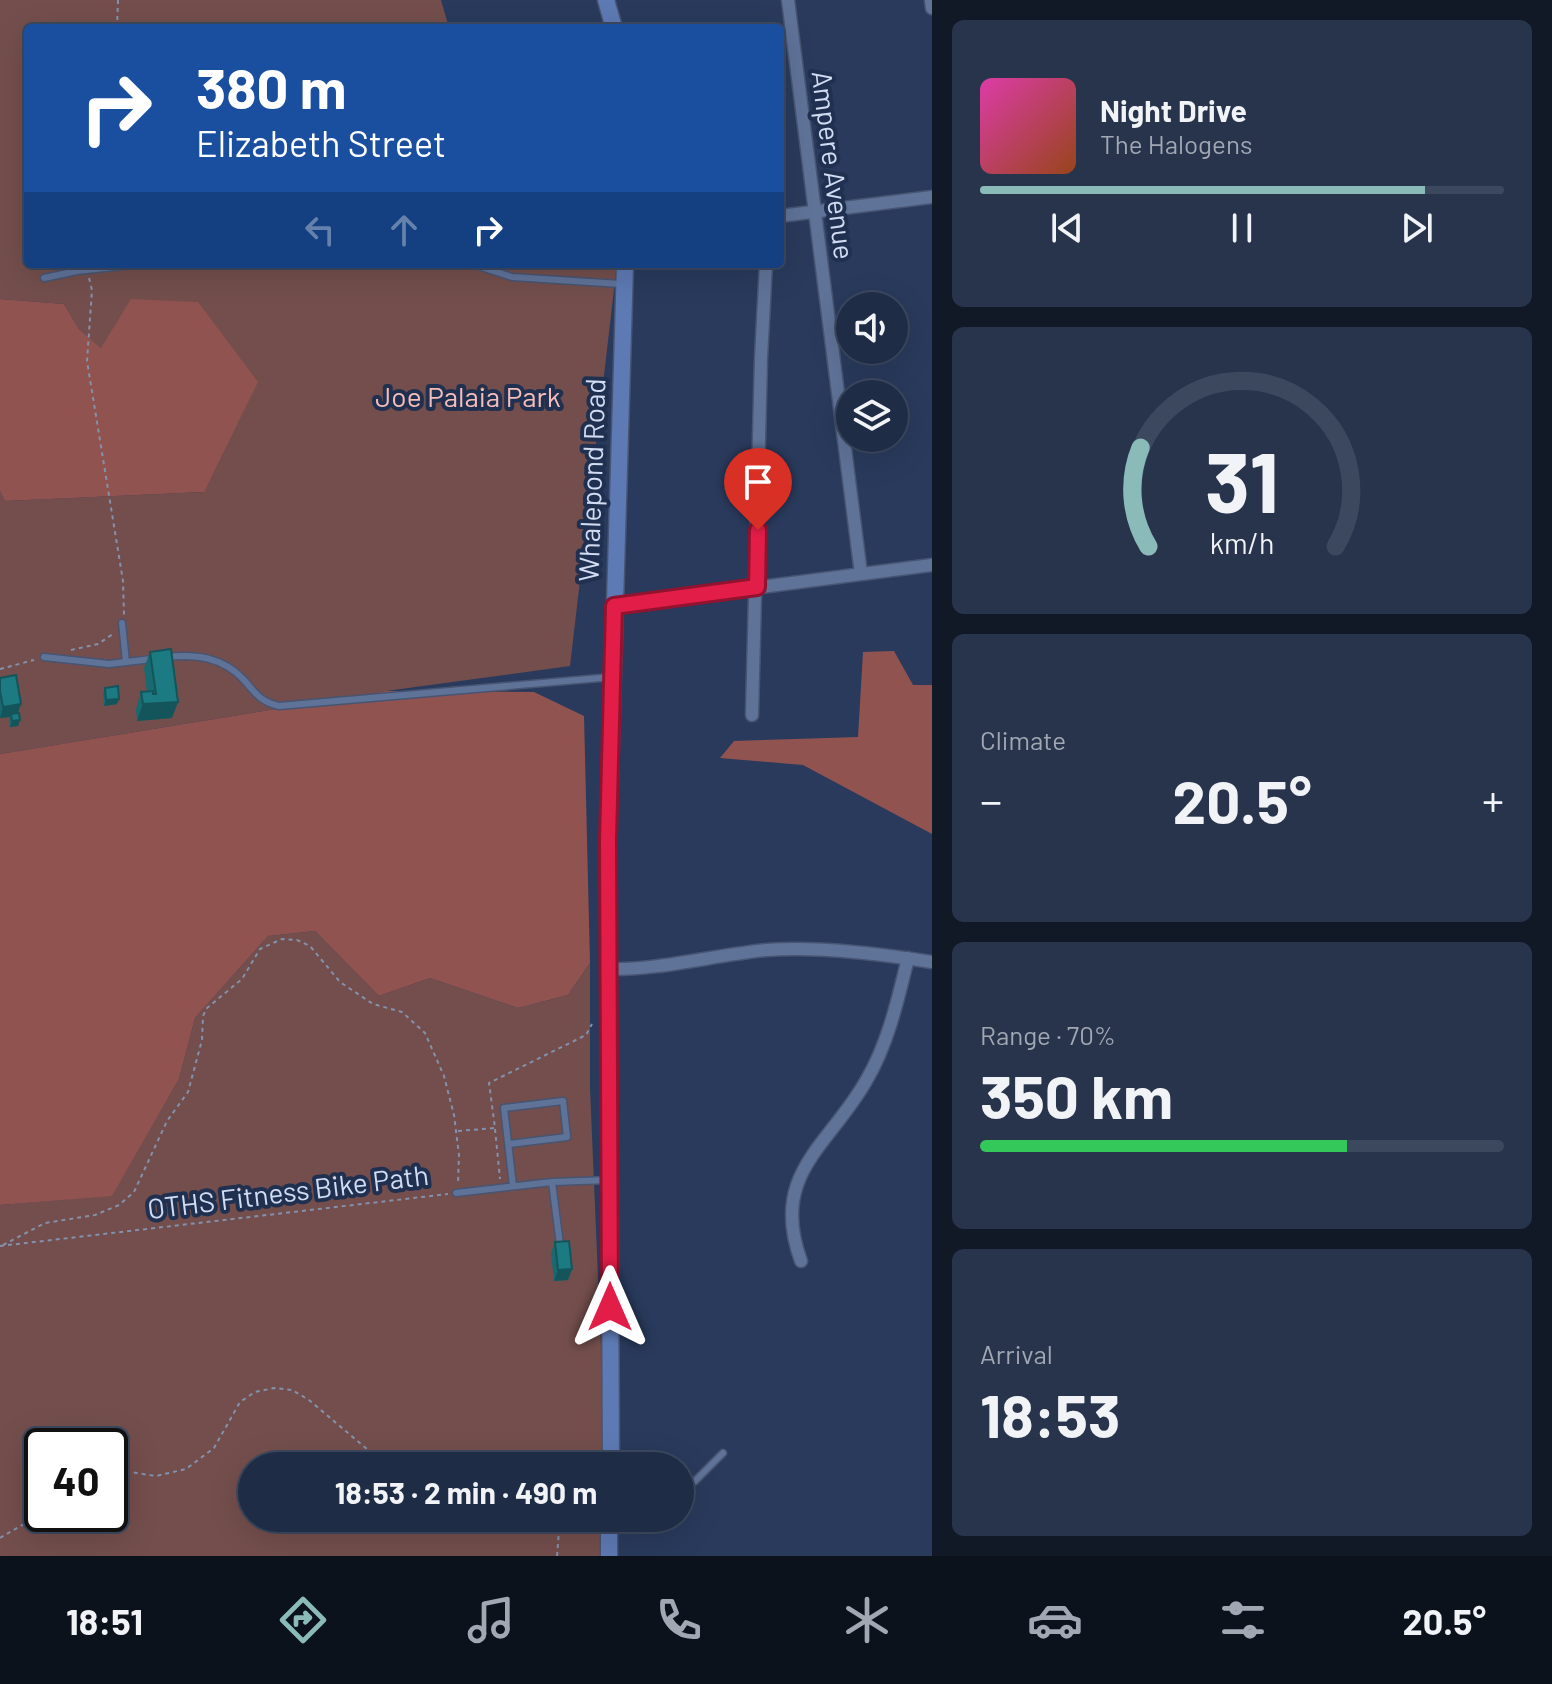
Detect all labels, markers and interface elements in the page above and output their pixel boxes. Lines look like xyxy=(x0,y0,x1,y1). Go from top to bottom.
text: 380 m xyxy=(196,53,346,120)
icon: right xyxy=(64,56,168,160)
street label: Ampere Avenue xyxy=(806,69,862,261)
text: Night Drive xyxy=(1100,92,1247,128)
text: Elizabeth Street xyxy=(196,121,446,164)
text: The Halogens xyxy=(1100,128,1252,159)
icon: previous xyxy=(1045,206,1089,250)
icon: pause xyxy=(1220,206,1264,250)
icon: next xyxy=(1395,206,1439,250)
icon: left xyxy=(298,208,342,252)
icon: ahead xyxy=(382,208,426,252)
icon: right xyxy=(466,208,510,252)
map controls xyxy=(836,292,908,452)
button: sound xyxy=(836,292,908,364)
street label: Whalepond Road xyxy=(570,378,612,582)
park label: Joe Palaia Park xyxy=(375,379,561,413)
button: layers xyxy=(836,380,908,452)
text: 31 xyxy=(1205,429,1279,529)
pin xyxy=(724,448,792,530)
icon: arrive xyxy=(736,460,780,504)
text: km/h xyxy=(1210,525,1274,560)
text: Climate xyxy=(980,724,1066,755)
text: 20.5° xyxy=(1173,764,1311,836)
text: − xyxy=(980,773,1002,826)
text: + xyxy=(1482,773,1504,826)
text: Range · 70% xyxy=(980,1019,1116,1050)
text: 350 km xyxy=(980,1059,1173,1131)
street label: OTHS Fitness Bike Path xyxy=(145,1157,430,1225)
position arrow xyxy=(568,1265,652,1349)
text: Arrival xyxy=(980,1338,1053,1369)
text: 18:53 xyxy=(980,1378,1120,1450)
speed limit sign: 40 xyxy=(24,1428,128,1532)
text: 18:53 · 2 min · 490 m xyxy=(335,1474,597,1510)
icon: directions xyxy=(275,1592,331,1648)
icon: music xyxy=(463,1592,519,1648)
icon: phone xyxy=(651,1592,707,1648)
icon: climate xyxy=(839,1592,895,1648)
icon: car xyxy=(1027,1592,1083,1648)
icon: filters xyxy=(1215,1592,1271,1648)
text: 18:51 xyxy=(66,1599,143,1642)
text: 20.5° xyxy=(1403,1599,1486,1642)

